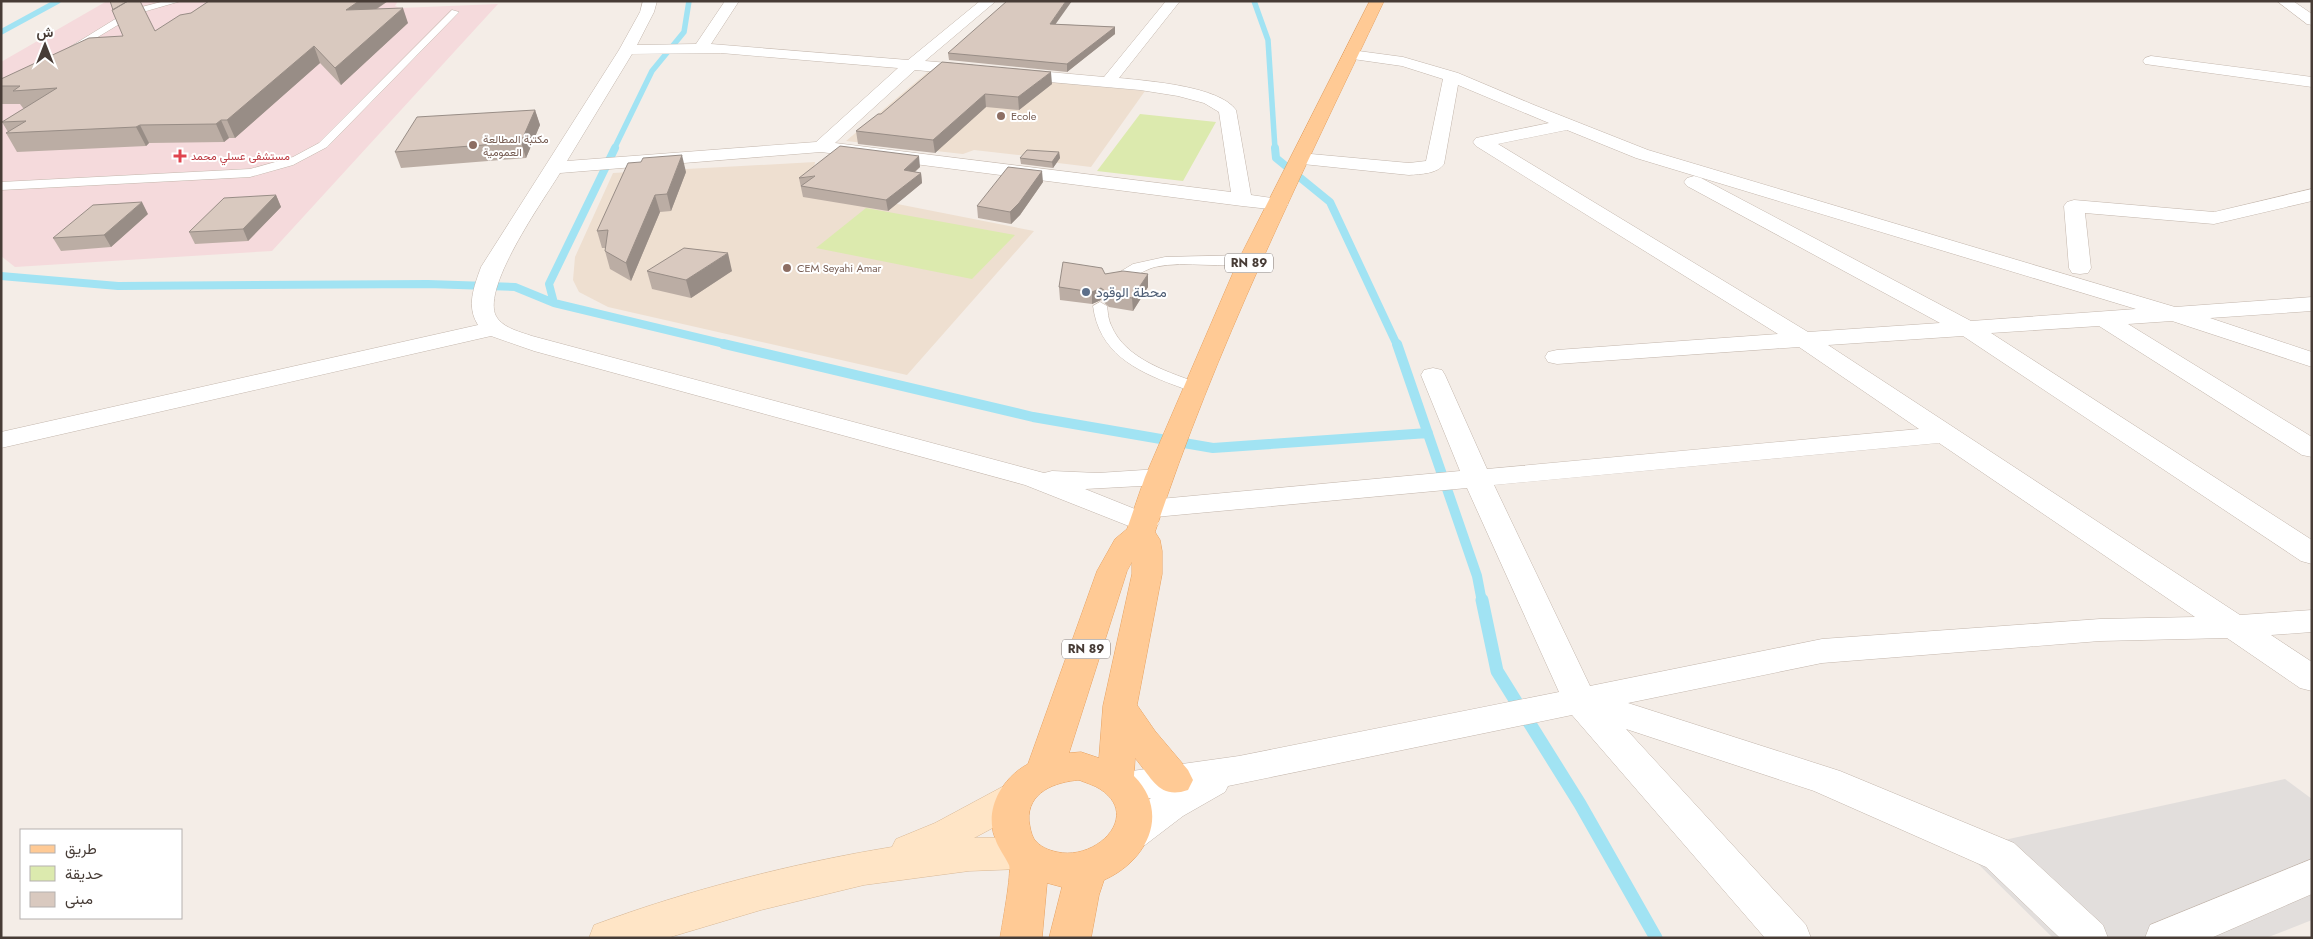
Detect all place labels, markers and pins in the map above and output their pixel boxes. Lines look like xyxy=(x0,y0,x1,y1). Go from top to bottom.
place label: Ecole xyxy=(1011,108,1037,124)
marker: Ecole xyxy=(995,110,1007,122)
place label: مكتبة المطالعة العمومية xyxy=(483,131,549,160)
marker: مكتبة المطالعة العمومية xyxy=(467,139,479,151)
place label: مستشفى عسلي محمد xyxy=(191,148,290,166)
marker: مستشفى عسلي محمد xyxy=(173,149,187,163)
place label: CEM Seyahi Amar xyxy=(797,260,882,276)
marker: CEM Seyahi Amar xyxy=(781,262,793,274)
place label: محطة الوقود xyxy=(1096,282,1167,302)
marker: محطة الوقود xyxy=(1080,286,1092,298)

